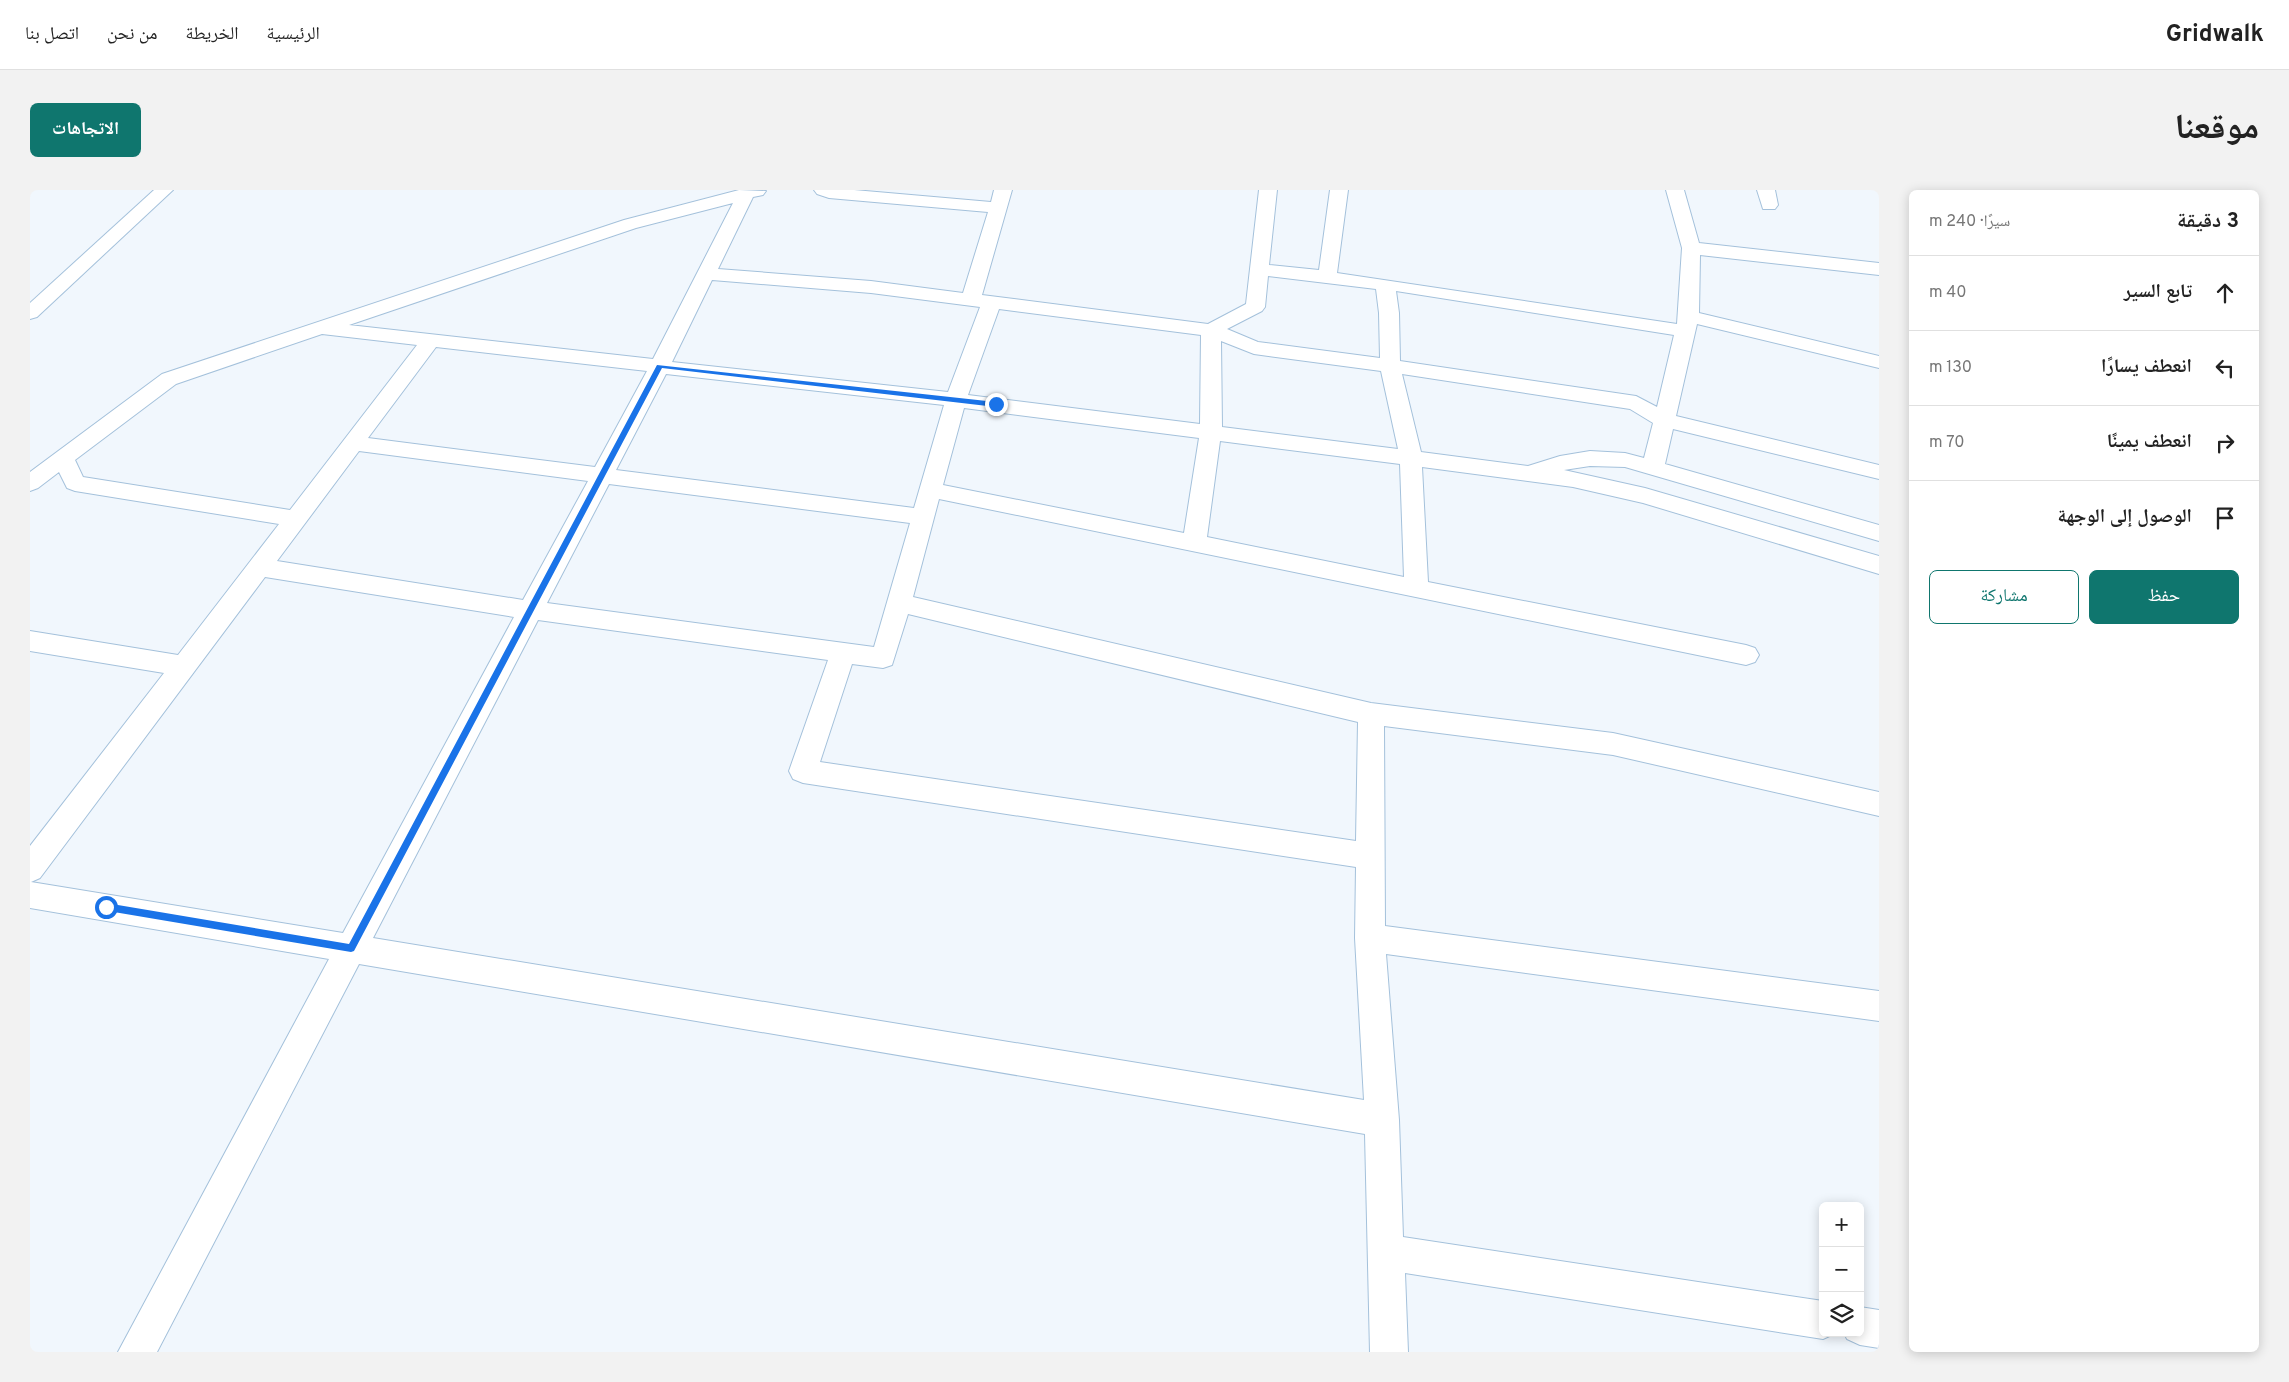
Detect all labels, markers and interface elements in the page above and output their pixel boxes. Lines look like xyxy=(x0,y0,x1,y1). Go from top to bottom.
text: Gridwalk xyxy=(2166,20,2264,50)
text: اتصل بنا xyxy=(25,23,79,46)
text: من نحن xyxy=(107,23,158,46)
text: الخريطة xyxy=(186,23,239,46)
text: الرئيسية xyxy=(267,23,320,46)
button: الاتجاهات xyxy=(30,103,141,157)
text: موقعنا xyxy=(2174,107,2259,151)
text: 3 دقيقة xyxy=(2177,208,2239,235)
text: سيرًا · 240 m xyxy=(1929,212,2010,232)
icon: ahead xyxy=(2211,279,2239,307)
text: تابع السير xyxy=(2124,280,2192,304)
text: 40 m xyxy=(1929,283,1967,303)
icon: left xyxy=(2211,354,2239,382)
text: انعطف يسارًا xyxy=(2101,355,2192,379)
text: 130 m xyxy=(1929,358,1972,378)
route end xyxy=(985,393,1008,416)
icon: right xyxy=(2211,429,2239,457)
text: انعطف يمينًا xyxy=(2107,430,2192,454)
text: 70 m xyxy=(1929,433,1964,453)
icon: arrive xyxy=(2211,504,2239,532)
text: الوصول إلى الوجهة xyxy=(2058,505,2192,529)
button: مشاركة xyxy=(1929,570,2079,624)
button: حفظ xyxy=(2089,570,2239,624)
route start xyxy=(95,896,118,919)
map controls xyxy=(1819,1202,1864,1337)
button: + xyxy=(1819,1202,1864,1247)
button: − xyxy=(1819,1247,1864,1292)
button: layers xyxy=(1819,1292,1864,1337)

